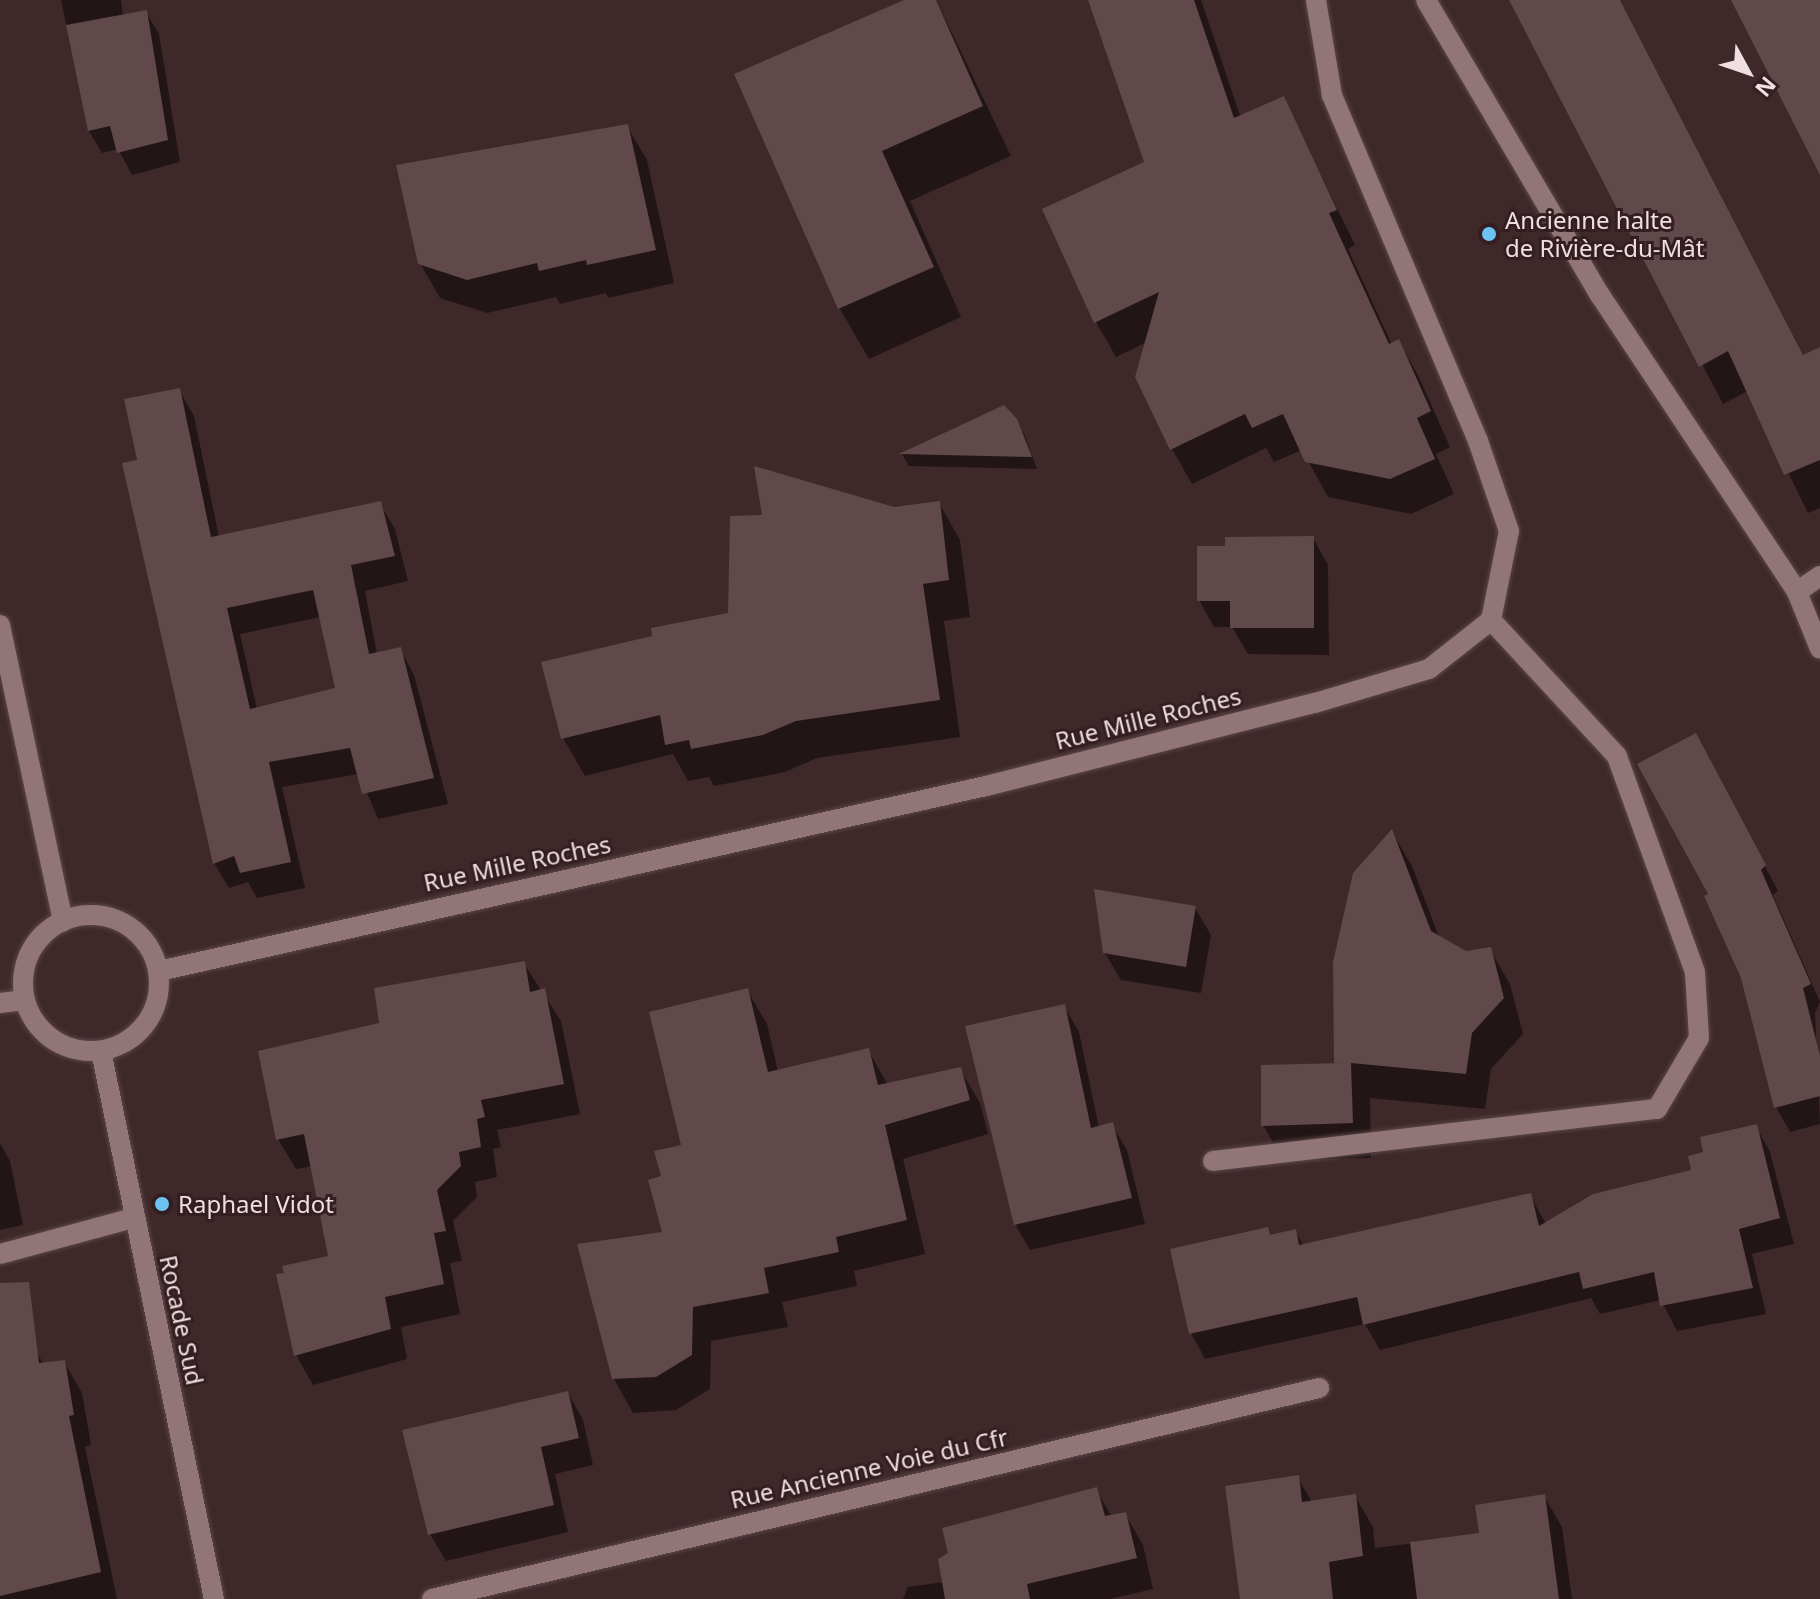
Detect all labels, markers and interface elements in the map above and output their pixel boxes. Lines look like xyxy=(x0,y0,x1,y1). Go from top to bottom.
north arrow xyxy=(1708,32,1788,112)
text: N xyxy=(1749,71,1784,104)
place label: Ancienne halte de Rivière-du-Mât xyxy=(1505,206,1704,262)
marker: Ancienne halte de Rivière-du-Mât xyxy=(1480,225,1498,243)
street label: Rue Mille Roches xyxy=(1052,681,1244,755)
street label: Rue Mille Roches xyxy=(421,829,613,897)
place label: Raphael Vidot xyxy=(178,1190,334,1218)
marker: Raphael Vidot xyxy=(153,1195,171,1213)
street label: Rocade Sud xyxy=(154,1253,210,1387)
street label: Rue Ancienne Voie du Cfr xyxy=(727,1422,1011,1514)

